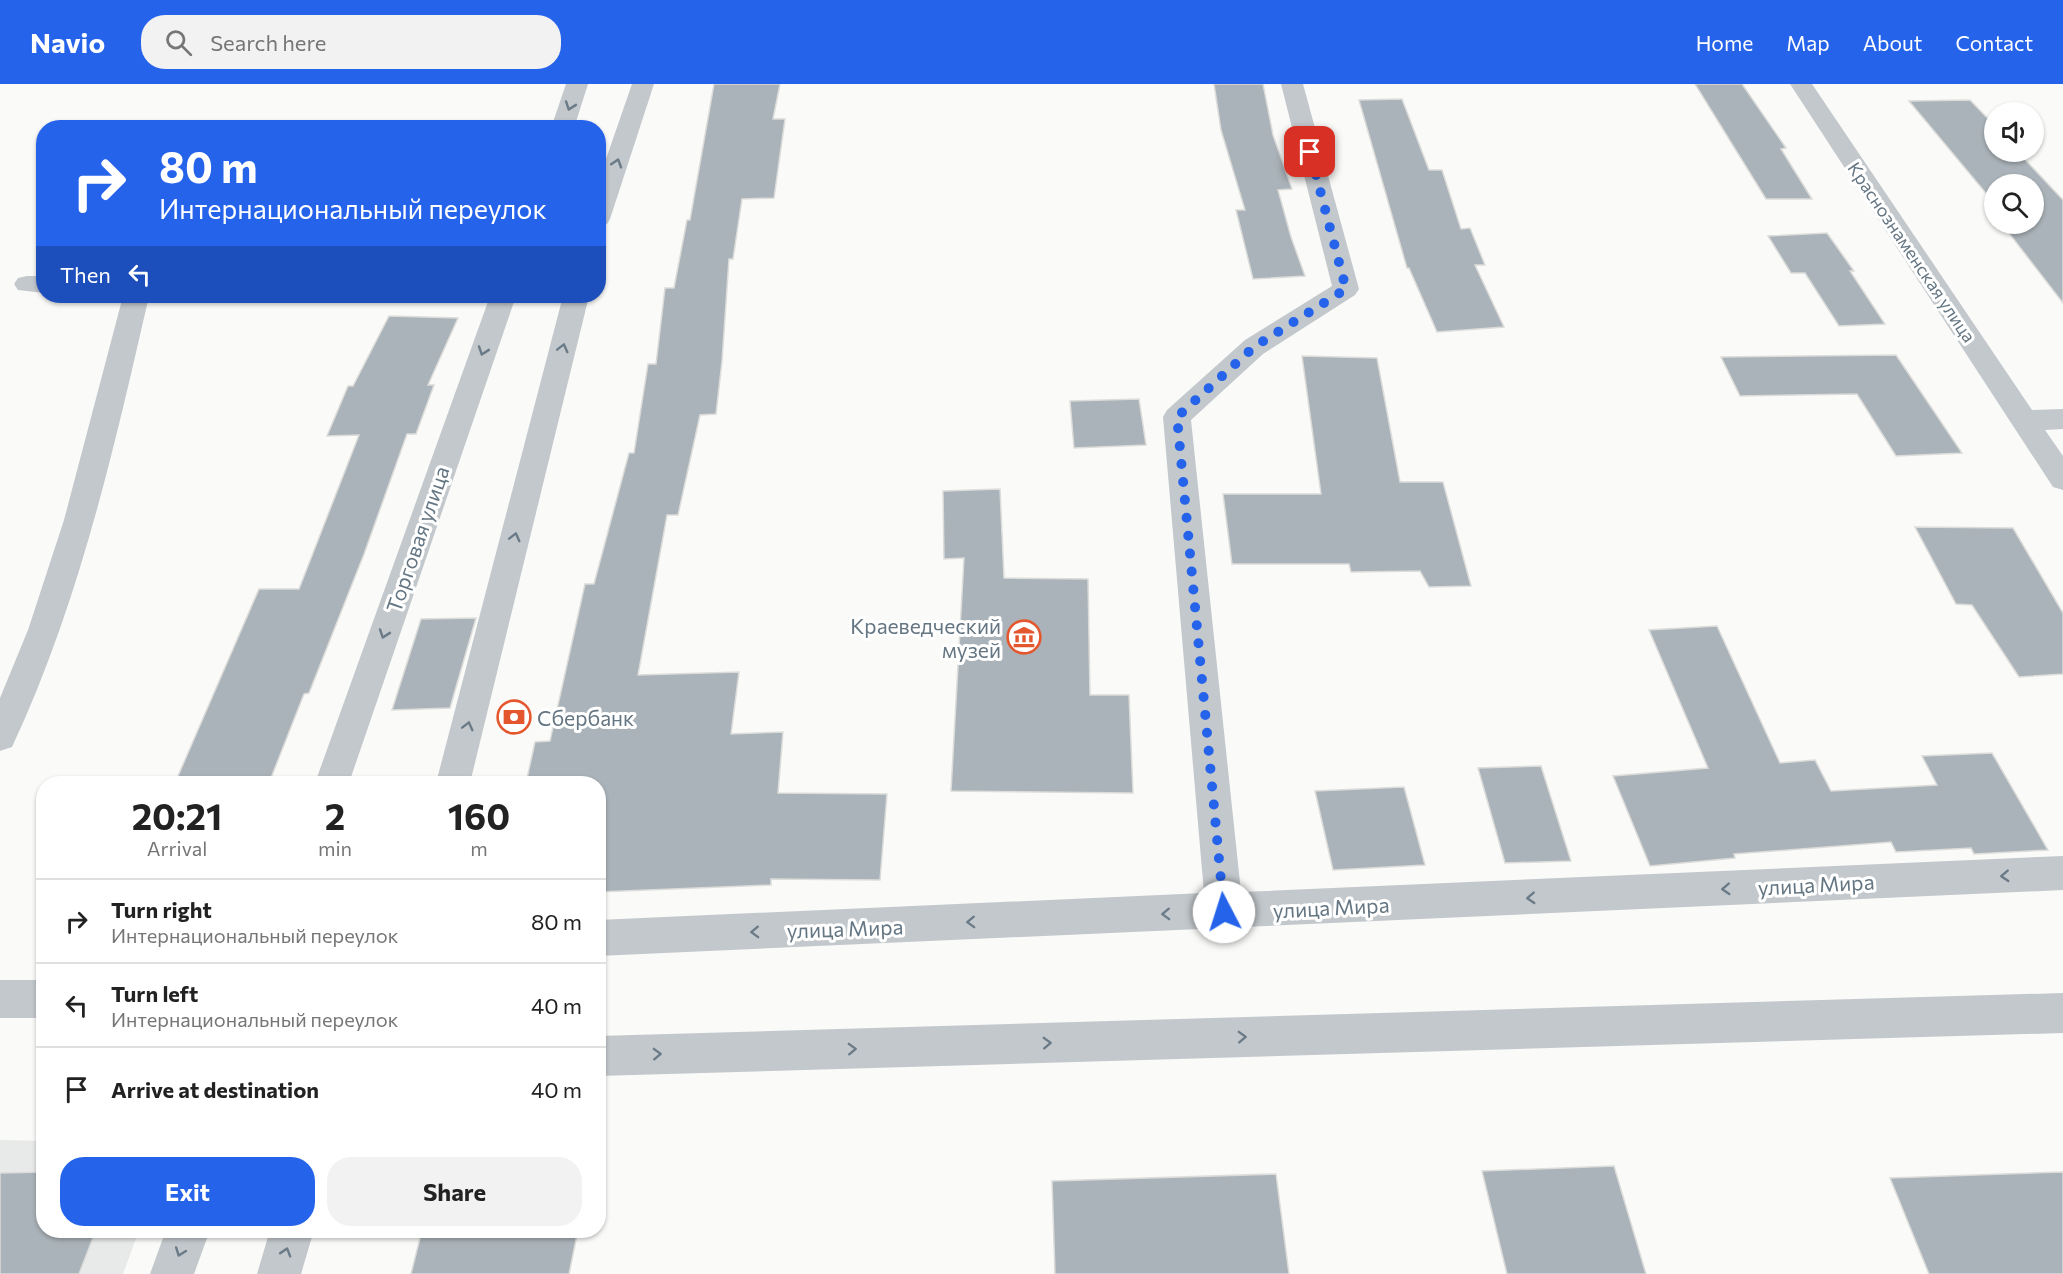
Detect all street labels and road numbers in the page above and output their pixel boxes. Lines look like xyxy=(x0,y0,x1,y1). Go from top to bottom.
street label: Краснознаменская улица xyxy=(1843,158,1981,346)
street label: Торговая улица xyxy=(380,463,454,615)
street label: улица Мира xyxy=(1757,868,1875,900)
street label: улица Мира xyxy=(1272,891,1390,923)
street label: улица Мира xyxy=(786,913,904,943)

